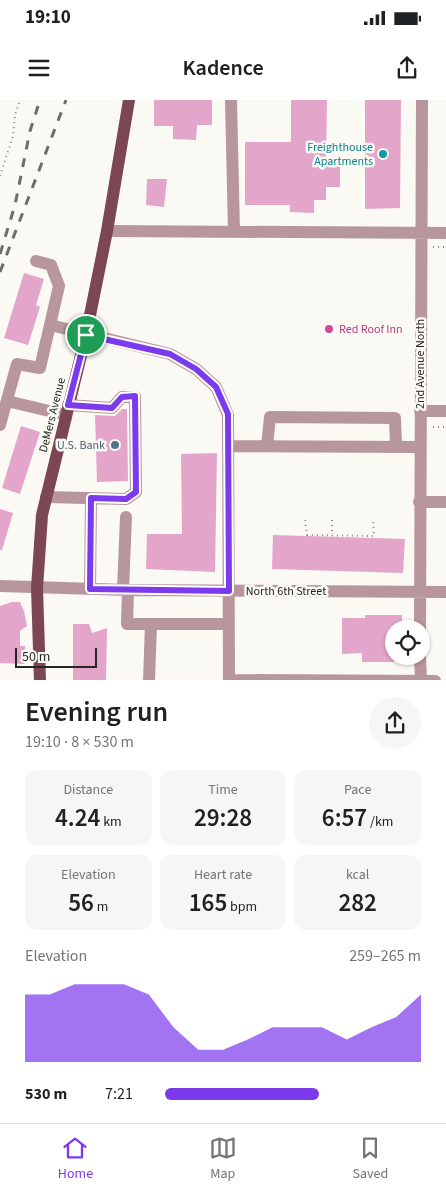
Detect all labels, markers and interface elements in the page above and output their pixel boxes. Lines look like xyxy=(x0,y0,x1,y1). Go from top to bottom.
text: 19:10 xyxy=(25,4,71,31)
text: Kadence xyxy=(182,52,264,84)
icon: menu xyxy=(25,54,53,82)
icon: share xyxy=(393,54,421,82)
place label: Freighthouse Apartments xyxy=(307,139,373,170)
marker: Freighthouse Apartments xyxy=(377,148,389,160)
pin xyxy=(65,314,107,356)
street label: 2nd Avenue North xyxy=(412,319,429,409)
icon: arrive xyxy=(72,321,100,349)
place label: Red Roof Inn xyxy=(339,321,403,338)
marker: Red Roof Inn xyxy=(323,323,335,335)
street label: DeMers Avenue xyxy=(35,376,70,454)
place label: U.S. Bank xyxy=(57,437,105,454)
marker: U.S. Bank xyxy=(109,439,121,451)
street label: North 6th Street xyxy=(246,583,326,600)
map controls xyxy=(385,620,430,665)
button: locate xyxy=(385,620,430,665)
scale bar xyxy=(15,646,98,669)
text: 50 m xyxy=(22,647,50,667)
text: Evening run xyxy=(25,692,168,732)
button: share xyxy=(369,697,421,749)
text: 19:10 · 8 × 530 m xyxy=(25,731,134,753)
text: Distance xyxy=(63,780,113,800)
text: Time xyxy=(208,780,238,800)
text: Pace xyxy=(344,780,371,800)
text: 4.24 xyxy=(55,800,100,836)
text: 29:28 xyxy=(194,800,252,836)
text: 6:57 xyxy=(322,800,367,836)
text: km xyxy=(100,812,122,832)
text: /km xyxy=(367,812,393,832)
text: Elevation xyxy=(61,865,116,885)
text: Heart rate xyxy=(194,865,252,885)
text: kcal xyxy=(346,865,369,885)
text: 56 xyxy=(68,885,94,921)
text: 165 xyxy=(189,885,227,921)
text: 282 xyxy=(338,885,377,921)
text: m xyxy=(94,897,108,917)
text: bpm xyxy=(227,897,257,917)
text: Elevation xyxy=(25,945,87,967)
text: 259–265 m xyxy=(349,945,421,967)
text: 530 m xyxy=(25,1083,67,1105)
text: 7:21 xyxy=(105,1083,133,1105)
tab: Home xyxy=(58,1134,93,1184)
tab: Map xyxy=(209,1134,237,1184)
tab: Saved xyxy=(352,1134,388,1184)

